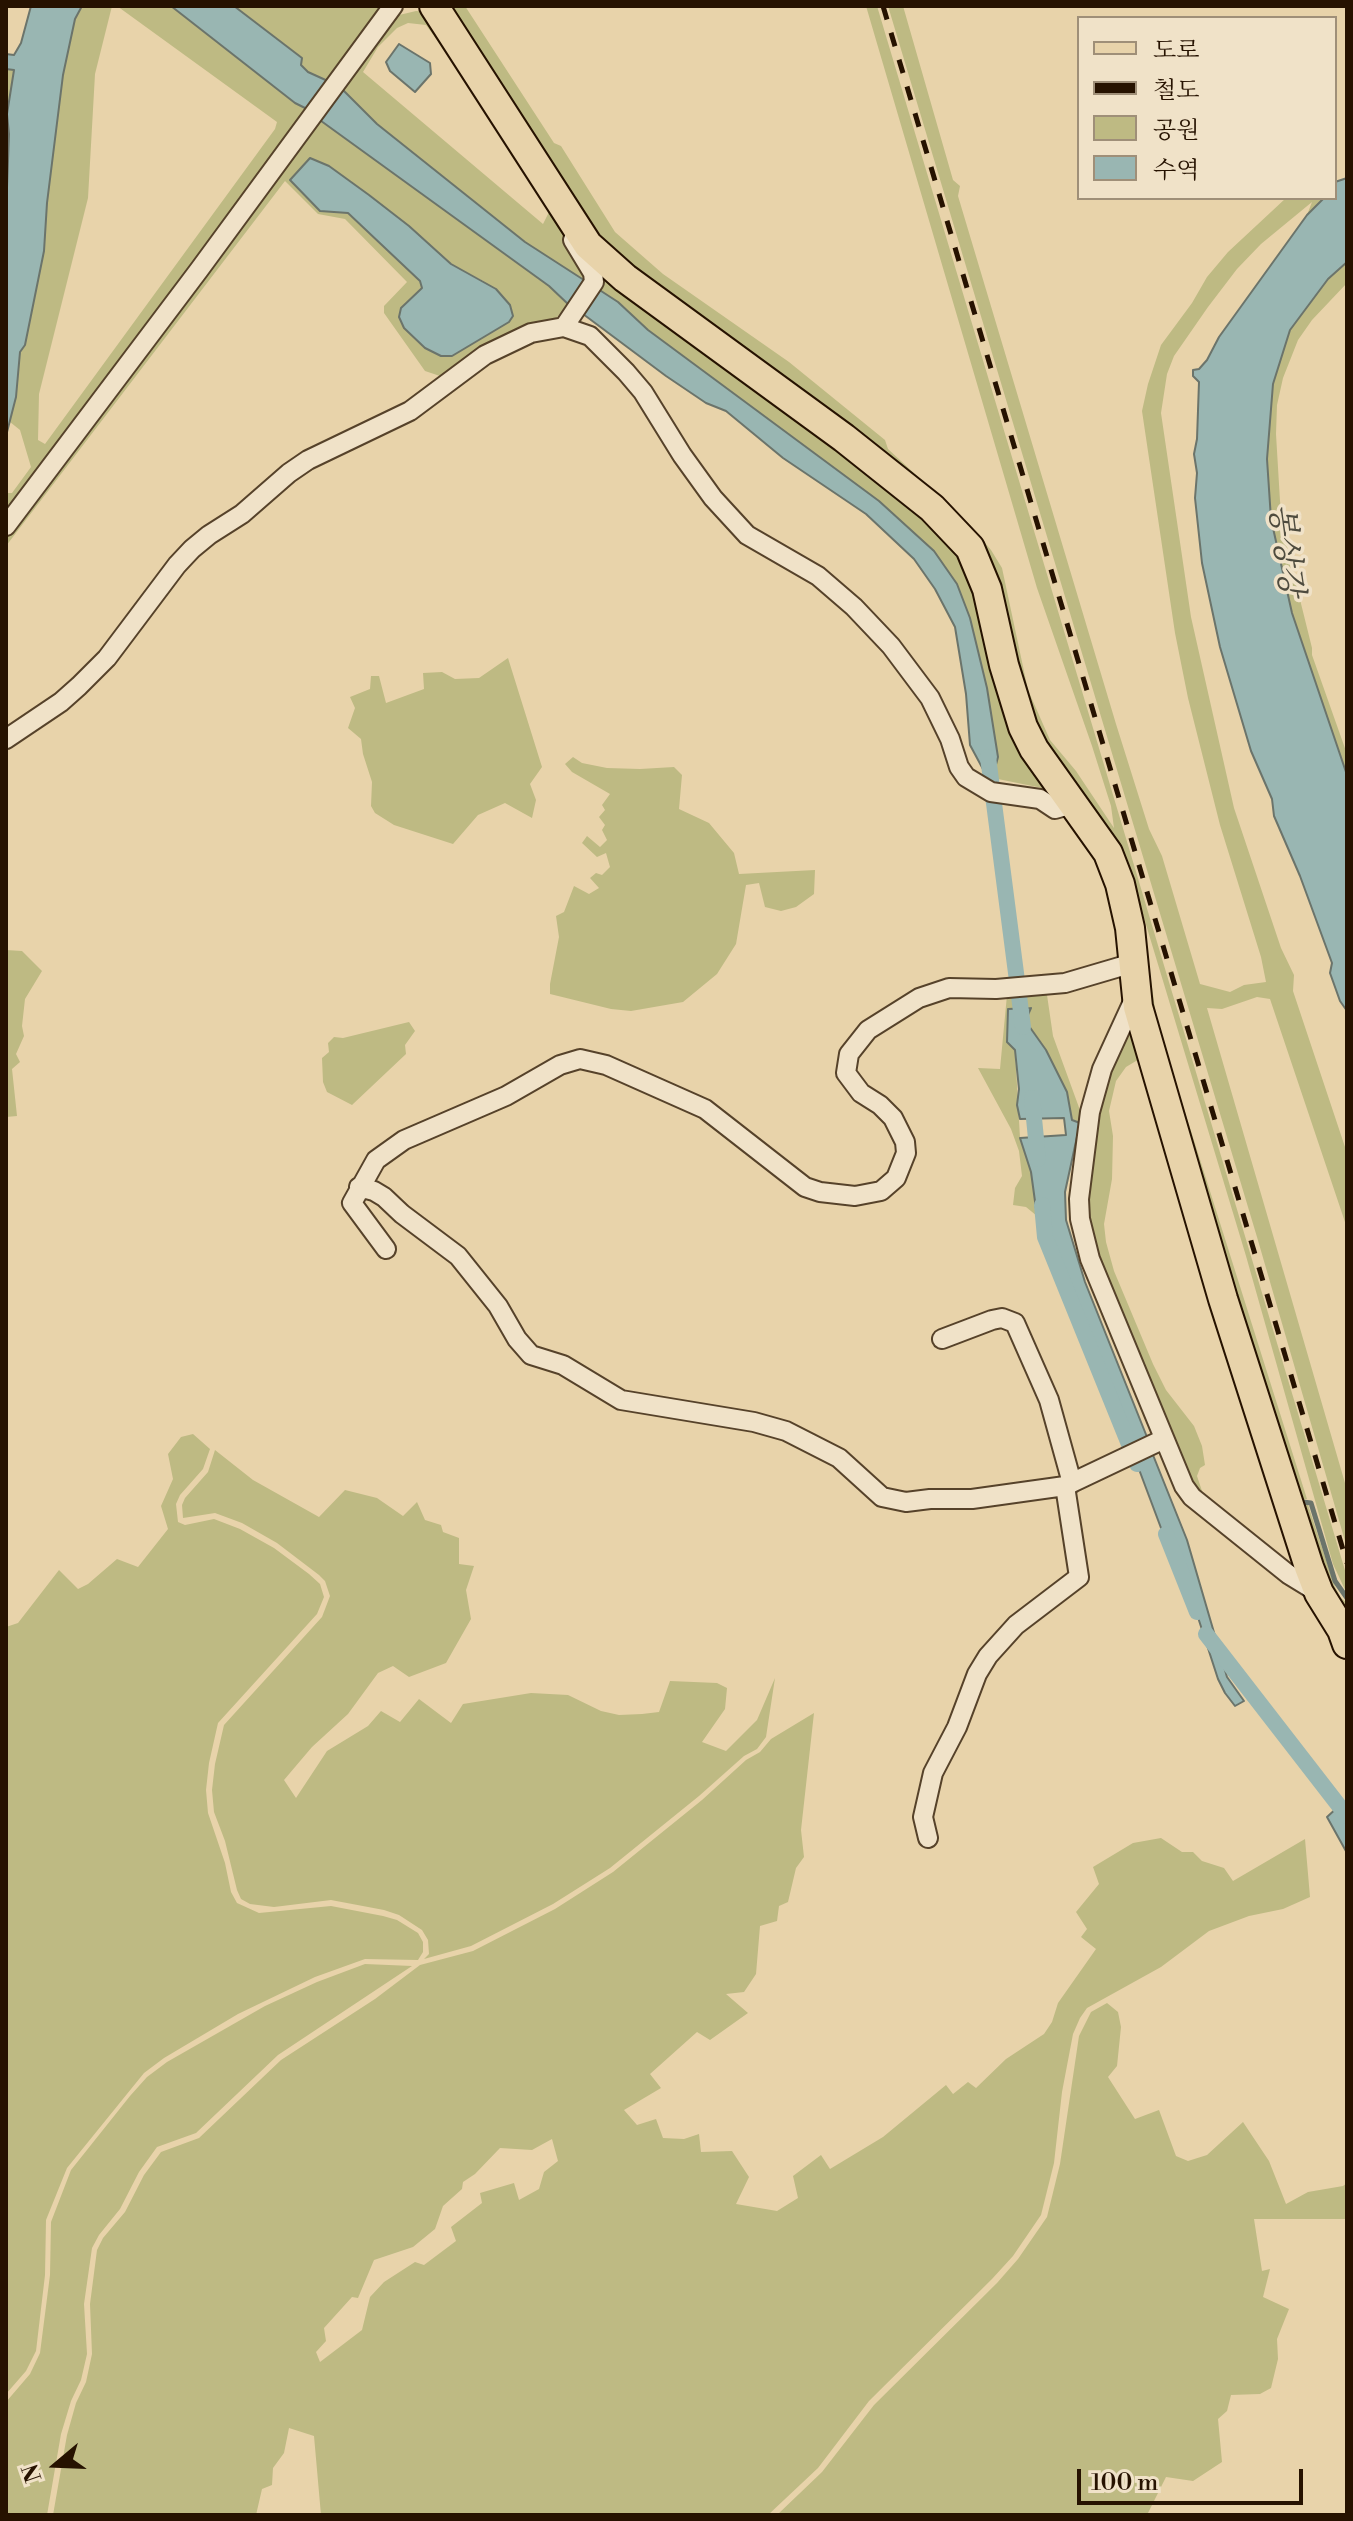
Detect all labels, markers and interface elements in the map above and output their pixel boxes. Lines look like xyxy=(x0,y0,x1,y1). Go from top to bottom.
legend xyxy=(1077,16,1337,200)
text: 도로 xyxy=(1153,36,1199,66)
text: 철도 xyxy=(1153,76,1199,106)
text: 공원 xyxy=(1153,116,1199,146)
text: 수역 xyxy=(1153,156,1199,186)
water label: 봉상강 xyxy=(1259,502,1309,598)
north arrow xyxy=(16,2425,96,2505)
scale bar xyxy=(1081,2453,1307,2503)
text: N xyxy=(17,2460,48,2486)
text: 100 m xyxy=(1091,2468,1158,2498)

